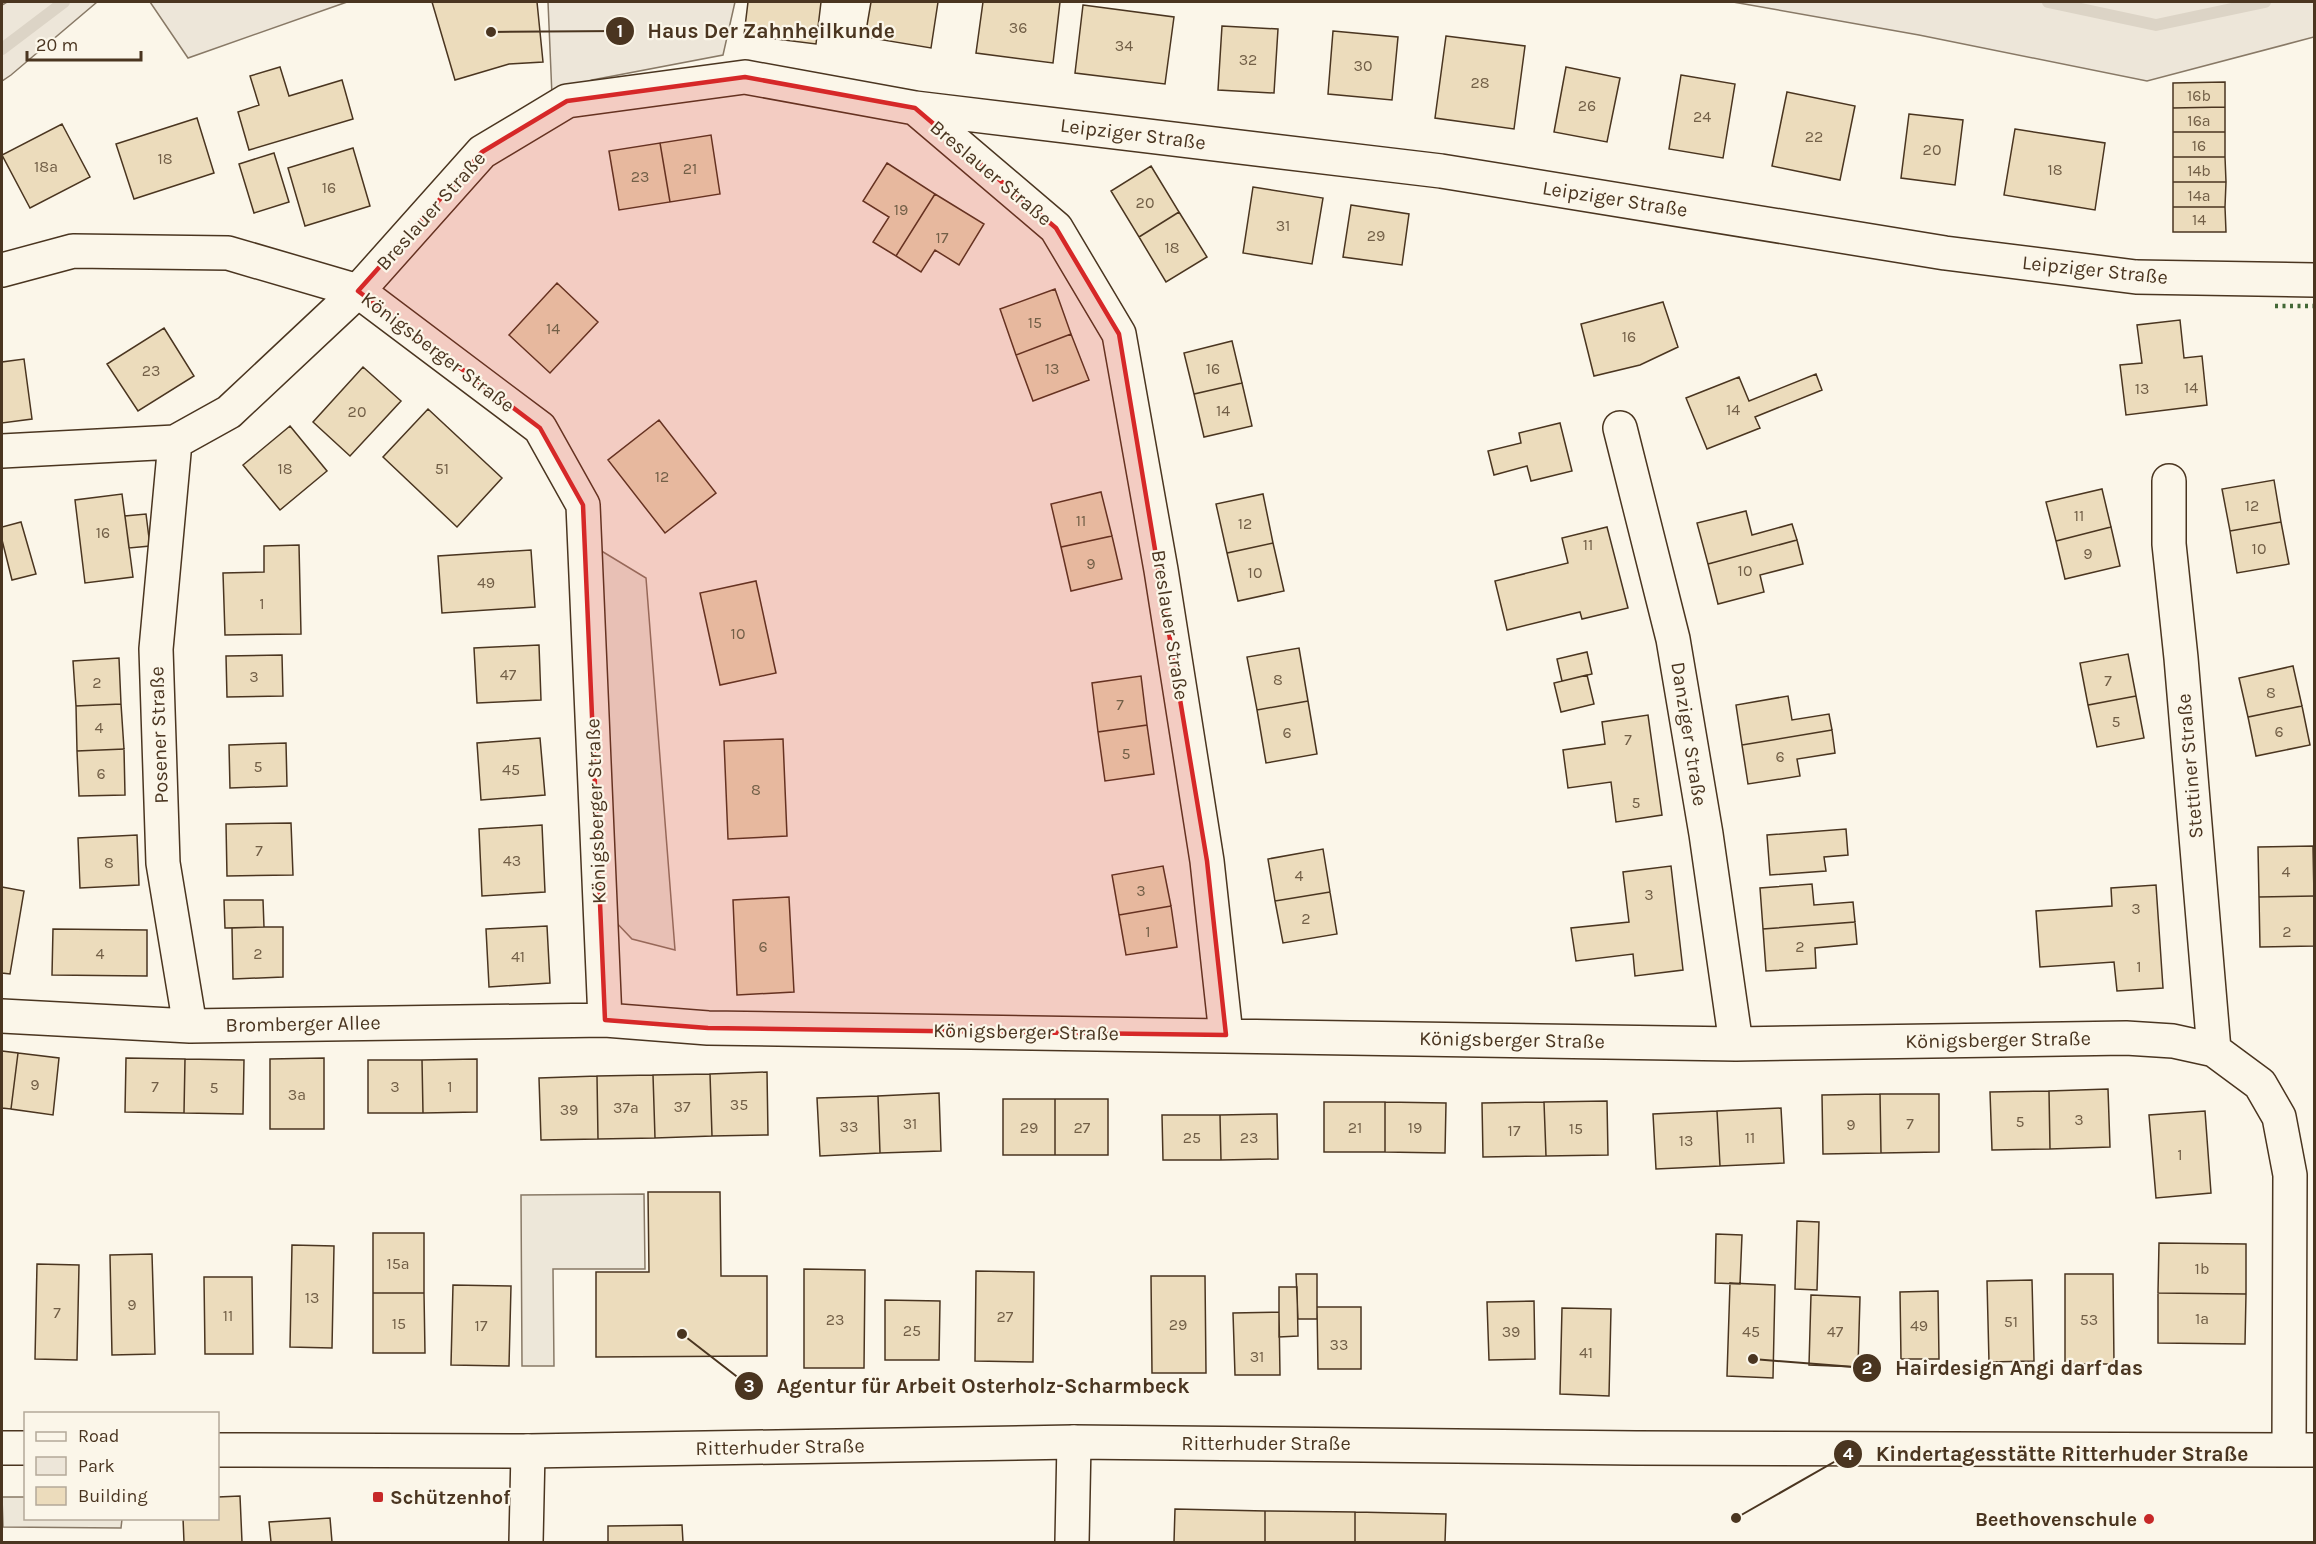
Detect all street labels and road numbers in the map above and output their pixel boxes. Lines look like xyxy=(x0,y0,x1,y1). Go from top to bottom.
street label: Leipziger Straße xyxy=(1059,114,1207,154)
street label: Breslauer Straße xyxy=(925,115,1057,231)
street label: Breslauer Straße xyxy=(372,147,490,275)
street label: Leipziger Straße xyxy=(1541,176,1689,222)
street label: Leipziger Straße xyxy=(2021,251,2169,289)
street label: Königsberger Straße xyxy=(357,287,519,417)
street label: Breslauer Straße xyxy=(1147,548,1193,702)
street label: Danziger Straße xyxy=(1666,660,1712,808)
street label: Posener Straße xyxy=(145,666,173,804)
street label: Stettiner Straße xyxy=(2172,692,2208,840)
street label: Königsberger Straße xyxy=(581,718,611,904)
street label: Bromberger Allee xyxy=(225,1011,381,1037)
street label: Königsberger Straße xyxy=(933,1019,1119,1045)
street label: Königsberger Straße xyxy=(1419,1027,1605,1053)
street label: Königsberger Straße xyxy=(1905,1027,2091,1053)
street label: Ritterhuder Straße xyxy=(1181,1432,1351,1455)
street label: Ritterhuder Straße xyxy=(695,1434,865,1460)

